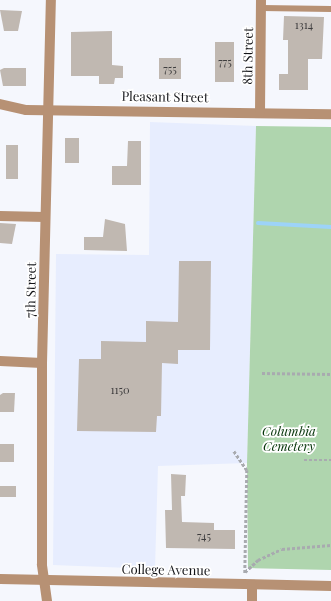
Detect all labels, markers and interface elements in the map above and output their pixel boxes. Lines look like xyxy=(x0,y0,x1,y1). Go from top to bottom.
house number: 1314 xyxy=(295,18,313,32)
street label: 8th Street xyxy=(240,27,256,85)
house number: 775 xyxy=(218,55,232,69)
house number: 755 xyxy=(163,62,177,76)
street label: Pleasant Street xyxy=(121,88,209,106)
street label: 7th Street xyxy=(23,262,39,318)
house number: 1150 xyxy=(110,383,130,397)
park label: Columbia Cemetery xyxy=(262,424,316,455)
house number: 745 xyxy=(197,529,211,543)
street label: College Avenue xyxy=(121,561,211,579)

